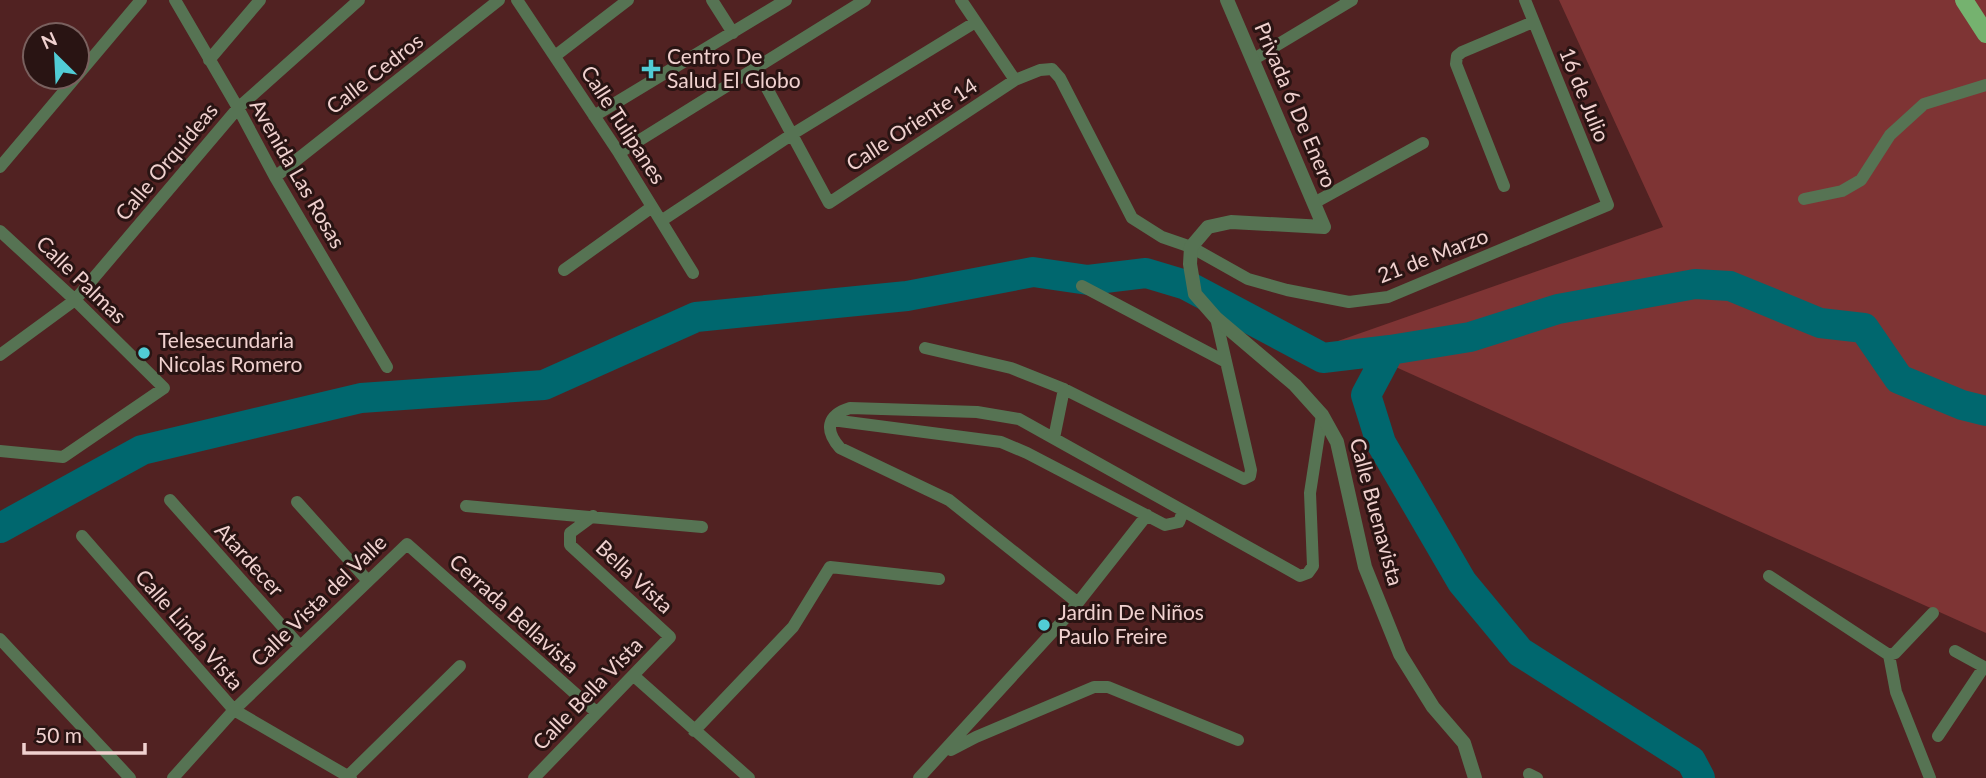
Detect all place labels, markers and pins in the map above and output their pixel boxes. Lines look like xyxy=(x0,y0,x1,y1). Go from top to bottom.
place label: Centro De Salud El Globo xyxy=(667,43,801,92)
marker: Centro De Salud El Globo xyxy=(641,59,661,79)
place label: Telesecundaria Nicolas Romero xyxy=(158,327,302,376)
marker: Telesecundaria Nicolas Romero xyxy=(136,345,152,361)
place label: Jardin De Niños Paulo Freire xyxy=(1058,599,1204,648)
marker: Jardin De Niños Paulo Freire xyxy=(1036,617,1052,633)

